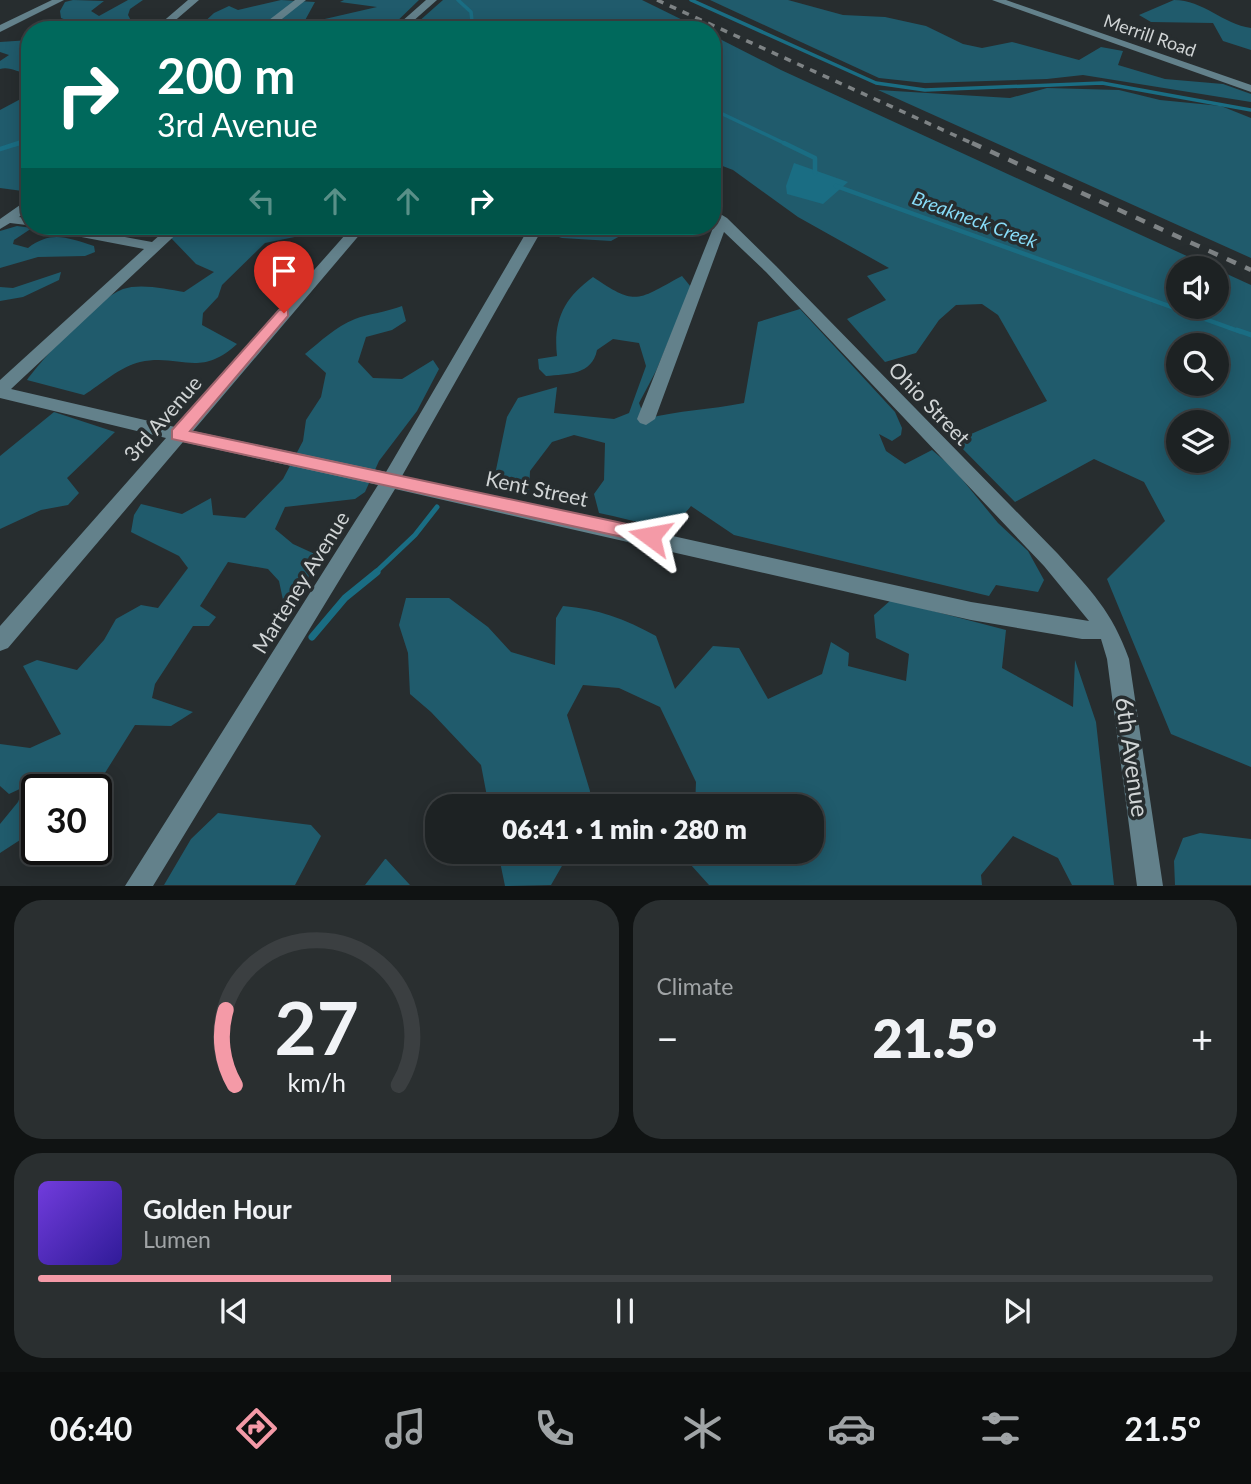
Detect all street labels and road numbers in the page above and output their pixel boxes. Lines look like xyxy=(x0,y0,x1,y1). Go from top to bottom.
street label: Merrill Road xyxy=(1101,9,1199,61)
street label: Ohio Street xyxy=(884,356,976,450)
street label: 3rd Avenue xyxy=(118,370,206,466)
street label: Kent Street xyxy=(484,465,591,511)
street label: Marteney Avenue xyxy=(246,506,354,658)
street label: 6th Avenue xyxy=(1110,695,1156,819)

